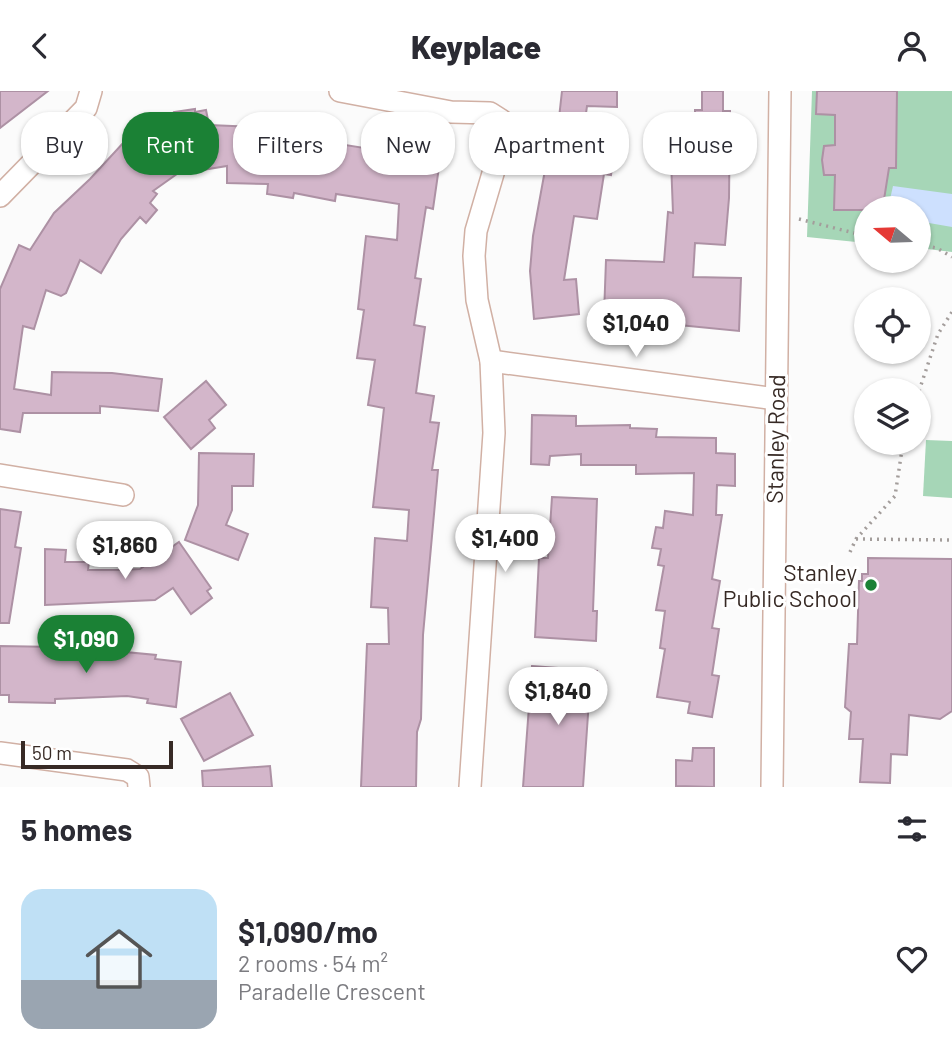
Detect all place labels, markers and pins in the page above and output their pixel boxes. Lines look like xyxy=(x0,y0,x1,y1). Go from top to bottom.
pin: $1,040 xyxy=(579,299,693,359)
pin: $1,400 xyxy=(448,515,562,574)
pin: $1,860 xyxy=(68,521,182,581)
place label: Stanley Public School xyxy=(723,558,857,612)
marker: Stanley Public School xyxy=(863,577,879,593)
pin: $1,090 xyxy=(29,615,143,675)
pin: $1,840 xyxy=(501,667,615,727)

